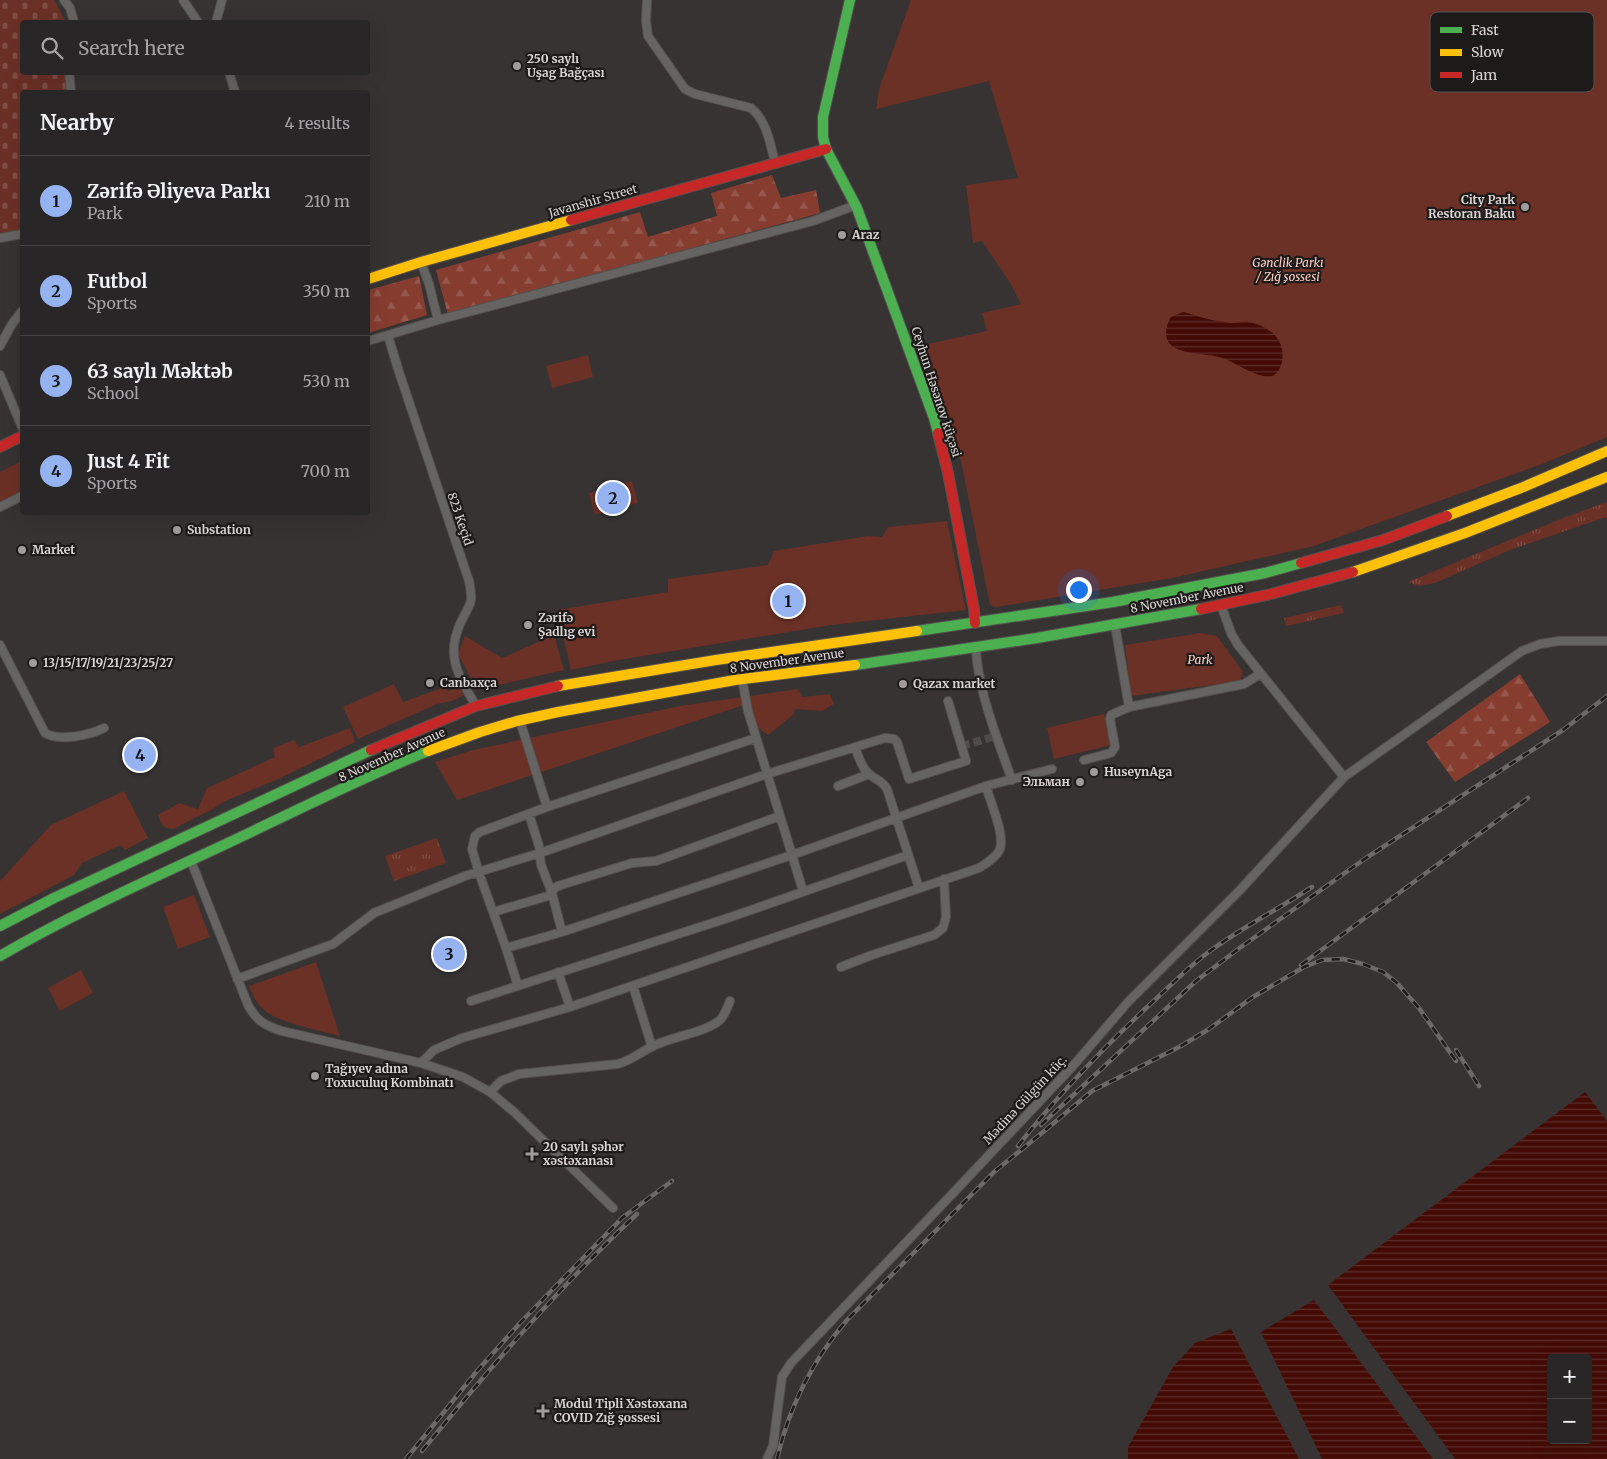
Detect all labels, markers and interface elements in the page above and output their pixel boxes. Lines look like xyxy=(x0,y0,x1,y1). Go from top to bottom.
legend xyxy=(1430,12,1594,92)
search box xyxy=(20,20,370,75)
text: Fast xyxy=(1471,21,1499,39)
icon: search xyxy=(38,34,66,62)
text: Search here xyxy=(78,36,185,60)
text: Slow xyxy=(1471,43,1504,61)
place label: 250 saylı Uşag Bağçası xyxy=(527,51,605,80)
marker: 250 saylı Uşag Bağçası xyxy=(511,60,523,72)
text: Jam xyxy=(1470,66,1497,84)
text: Nearby xyxy=(40,109,114,136)
text: 4 results xyxy=(284,113,350,133)
text: Zərifə Əliyeva Parkı xyxy=(87,179,270,203)
street label: Javanshir Street xyxy=(546,181,639,221)
text: 1 xyxy=(52,191,60,211)
text: 210 m xyxy=(305,191,350,211)
place label: City Park Restoran Baku xyxy=(1428,192,1515,221)
marker: City Park Restoran Baku xyxy=(1519,201,1531,213)
text: Park xyxy=(87,203,123,223)
place label: Araz xyxy=(851,227,880,242)
marker: Araz xyxy=(836,229,848,241)
park label: Gənclik Parkı / Zığ şossesi xyxy=(1252,255,1324,284)
text: Futbol xyxy=(87,269,147,293)
text: 2 xyxy=(51,281,61,301)
text: 350 m xyxy=(303,281,350,301)
text: Sports xyxy=(87,293,137,313)
street label: Ceyhun Həsənov küçəsi xyxy=(908,325,965,459)
text: 63 saylı Məktəb xyxy=(87,359,233,383)
text: 3 xyxy=(51,371,61,391)
text: 530 m xyxy=(302,371,350,391)
text: School xyxy=(87,383,139,403)
text: Just 4 Fit xyxy=(87,449,170,473)
text: 4 xyxy=(51,461,61,481)
text: 700 m xyxy=(301,461,350,481)
text: Sports xyxy=(87,473,137,493)
pin: 2 xyxy=(597,479,629,517)
street label: 823 Keçid xyxy=(444,490,477,547)
place label: Substation xyxy=(187,522,251,537)
marker: Substation xyxy=(171,524,183,536)
place label: Market xyxy=(32,542,75,557)
marker: Market xyxy=(16,544,28,556)
your location xyxy=(1066,577,1092,603)
street label: 8 November Avenue xyxy=(1129,579,1245,616)
pin: 1 xyxy=(772,582,804,620)
place label: Zərifə Şadlıg evi xyxy=(538,610,595,639)
marker: Zərifə Şadlıg evi xyxy=(522,619,534,631)
street label: 8 November Avenue xyxy=(729,645,845,676)
park label: Park xyxy=(1187,652,1213,667)
place label: 13/15/17/19/21/23/25/27 xyxy=(43,655,173,670)
marker: 13/15/17/19/21/23/25/27 xyxy=(27,657,39,669)
place label: Canbaxça xyxy=(440,675,497,690)
place label: Qazax market xyxy=(913,676,996,691)
marker: Canbaxça xyxy=(424,677,436,689)
marker: Qazax market xyxy=(897,678,909,690)
street label: 8 November Avenue xyxy=(336,724,447,785)
pin: 4 xyxy=(124,736,156,774)
place label: HuseynAga xyxy=(1104,764,1172,779)
marker: HuseynAga xyxy=(1088,766,1100,778)
place label: Эльман xyxy=(1023,774,1071,789)
marker: Эльман xyxy=(1074,776,1086,788)
pin: 3 xyxy=(433,935,465,973)
street label: Mədinə Gülgün küç. xyxy=(980,1052,1070,1147)
place label: Tağıyev adına Toxuculuq Kombinatı xyxy=(325,1061,454,1090)
marker: Tağıyev adına Toxuculuq Kombinatı xyxy=(309,1070,321,1082)
place label: 20 saylı şəhər xəstəxanası xyxy=(543,1139,624,1168)
marker: 20 saylı şəhər xəstəxanası xyxy=(525,1147,539,1161)
map controls xyxy=(1547,1354,1592,1444)
button: + xyxy=(1547,1354,1592,1399)
place label: Modul Tipli Xəstəxana COVID Zığ şossesi xyxy=(554,1396,688,1425)
button: − xyxy=(1547,1399,1592,1444)
marker: Modul Tipli Xəstəxana COVID Zığ şossesi xyxy=(536,1404,550,1418)

